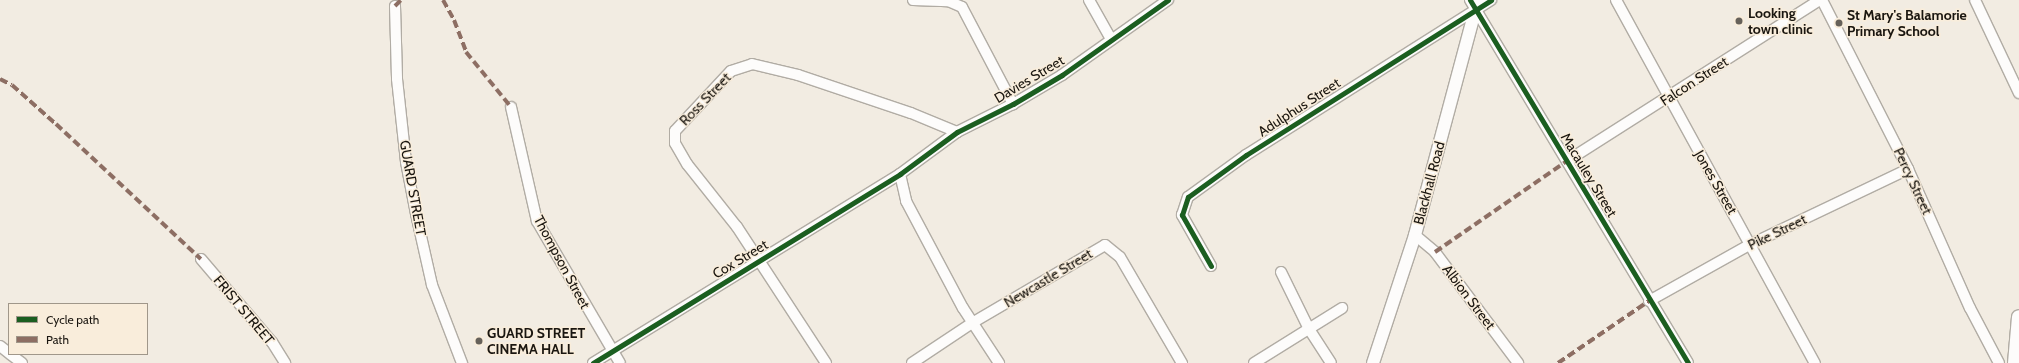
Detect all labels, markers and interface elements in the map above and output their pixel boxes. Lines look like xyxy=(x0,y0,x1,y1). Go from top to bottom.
place label: Looking town clinic xyxy=(1748,5,1813,38)
place label: St Mary's Balamorie Primary School xyxy=(1847,7,1967,40)
marker: Looking town clinic xyxy=(1733,15,1745,27)
marker: St Mary's Balamorie Primary School xyxy=(1834,18,1844,28)
street label: Davies Street xyxy=(991,52,1067,106)
street label: Falcon Street xyxy=(1657,53,1731,109)
street label: Ross Street xyxy=(676,69,734,129)
street label: Adulphus Street xyxy=(1255,74,1343,140)
street label: Macauley Street xyxy=(1557,130,1621,220)
street label: GUARD STREET xyxy=(396,139,430,237)
street label: Blackhall Road xyxy=(1410,140,1448,226)
street label: Percy Street xyxy=(1890,145,1936,217)
street label: Jones Street xyxy=(1691,147,1741,217)
street label: Pike Street xyxy=(1745,211,1809,253)
street label: Thompson Street xyxy=(530,212,594,312)
street label: Cox Street xyxy=(709,236,771,282)
street label: Newcastle Street xyxy=(1001,245,1095,311)
street label: Albion Street xyxy=(1439,261,1499,333)
street label: FRIST STREET xyxy=(210,272,278,348)
legend xyxy=(8,303,148,355)
text: Cycle path xyxy=(46,312,99,327)
place label: GUARD STREET CINEMA HALL xyxy=(487,325,585,358)
text: Path xyxy=(46,332,69,347)
marker: GUARD STREET CINEMA HALL xyxy=(474,336,484,346)

